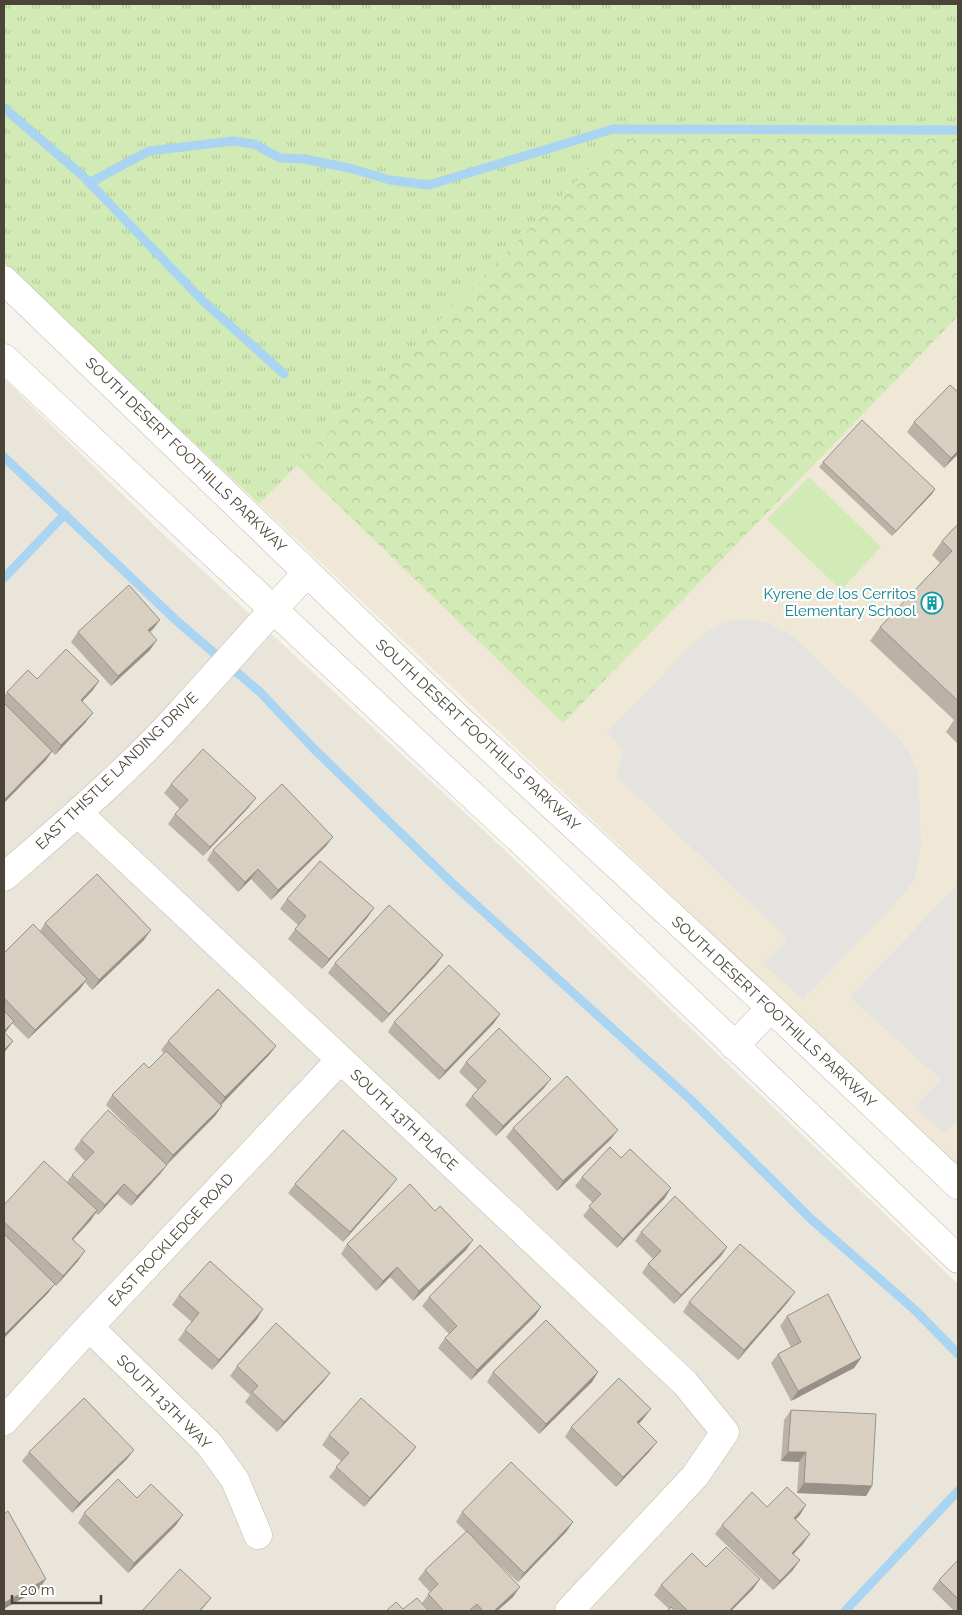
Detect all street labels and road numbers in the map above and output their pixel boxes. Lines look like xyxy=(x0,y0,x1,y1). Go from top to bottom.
street label: SOUTH DESERT FOOTHILLS PARKWAY xyxy=(82,354,291,556)
street label: SOUTH DESERT FOOTHILLS PARKWAY xyxy=(372,635,584,835)
street label: EAST THISTLE LANDING DRIVE xyxy=(32,689,202,853)
street label: SOUTH DESERT FOOTHILLS PARKWAY xyxy=(668,912,880,1112)
street label: SOUTH 13TH PLACE xyxy=(346,1066,462,1174)
street label: EAST ROCKLEDGE ROAD xyxy=(105,1169,238,1310)
street label: SOUTH 13TH WAY xyxy=(113,1351,215,1453)

